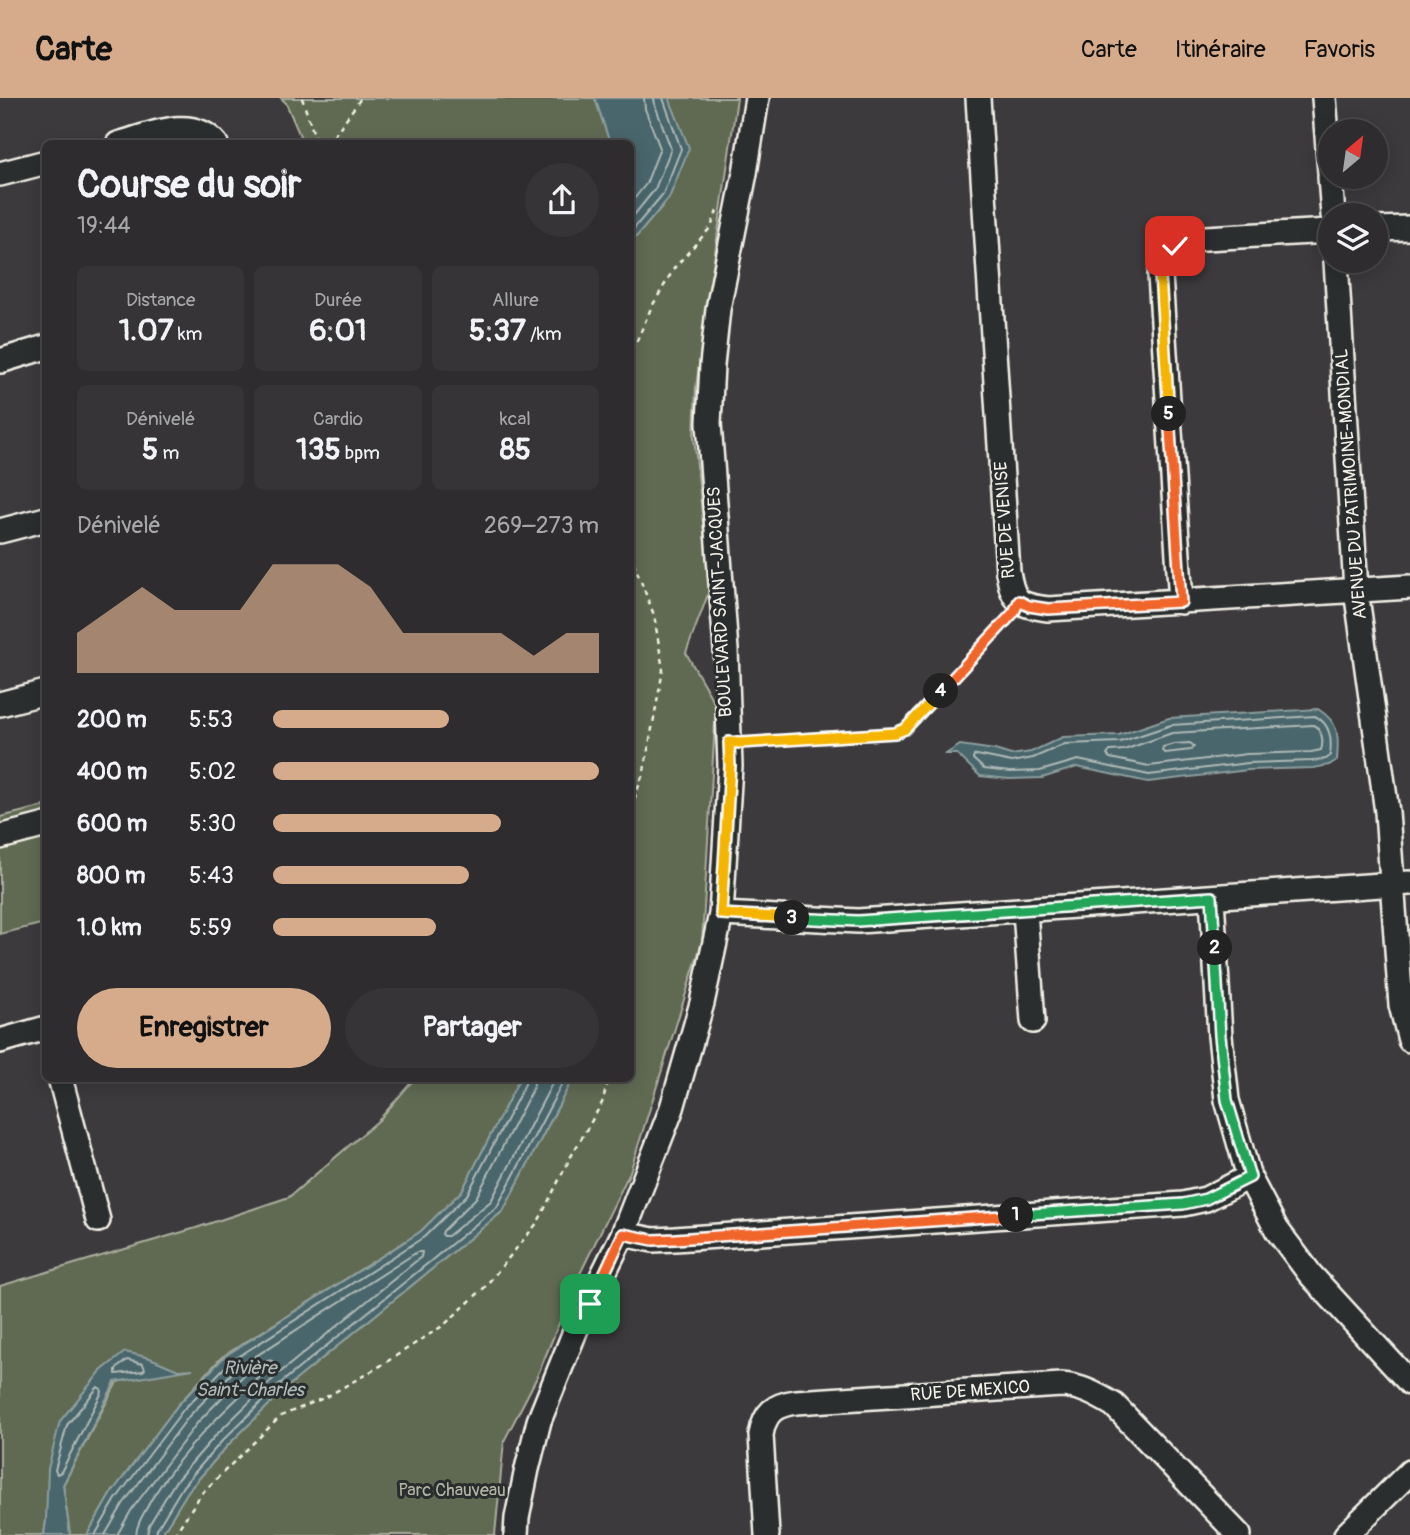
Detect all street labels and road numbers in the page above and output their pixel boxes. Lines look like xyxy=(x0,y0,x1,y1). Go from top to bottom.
street label: AVENUE DU PATRIMOINE-MONDIAL xyxy=(1330,348,1372,620)
street label: RUE DE VENISE xyxy=(989,460,1021,580)
street label: BOULEVARD SAINT-JACQUES xyxy=(702,486,738,718)
street label: RUE DE MEXICO xyxy=(910,1375,1030,1407)

